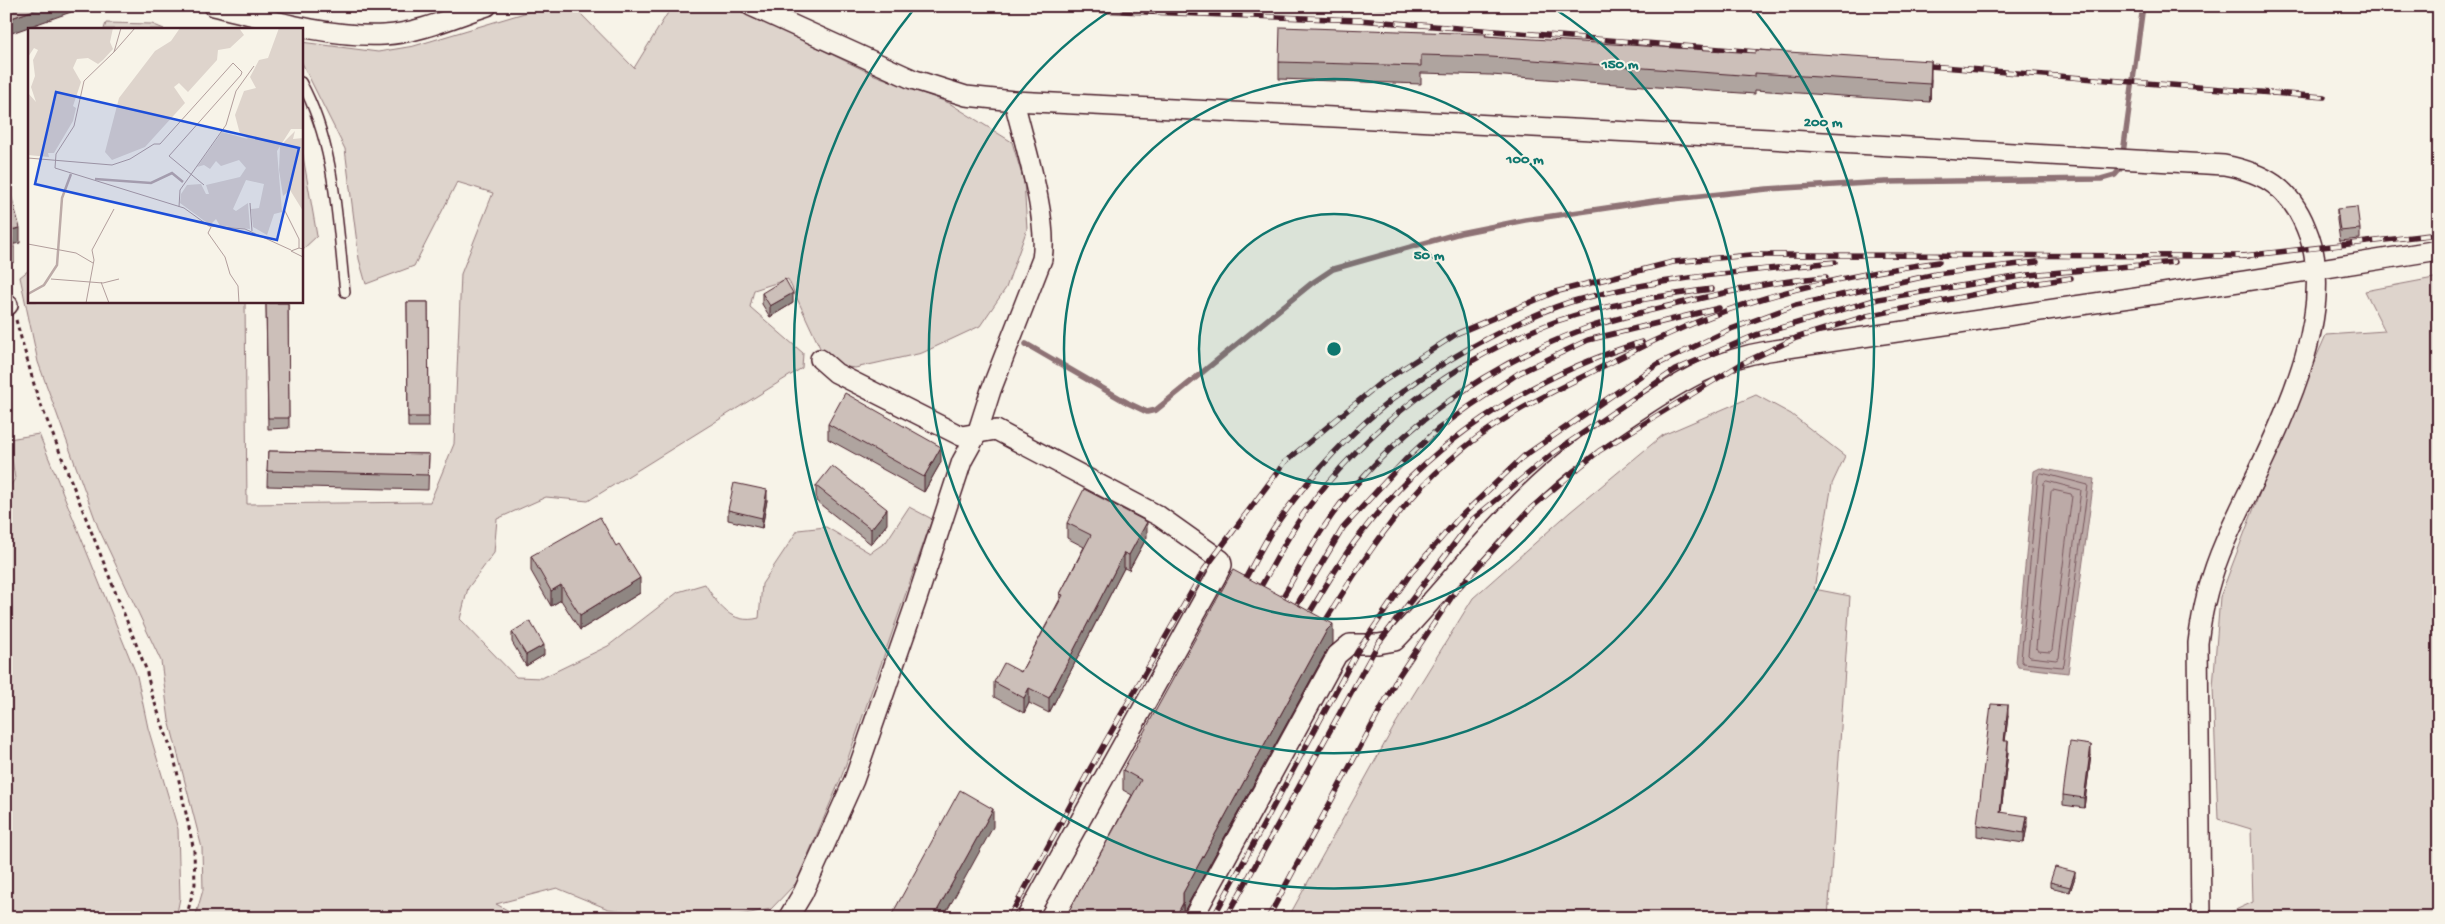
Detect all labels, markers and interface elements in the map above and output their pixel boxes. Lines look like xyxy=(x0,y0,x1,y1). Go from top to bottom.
inset map xyxy=(28,28,302,302)
text: 150 m xyxy=(1601,56,1639,74)
text: 200 m xyxy=(1804,114,1843,132)
text: 100 m xyxy=(1505,151,1544,169)
text: 50 m xyxy=(1414,247,1445,265)
centre of rings xyxy=(1325,340,1343,358)

